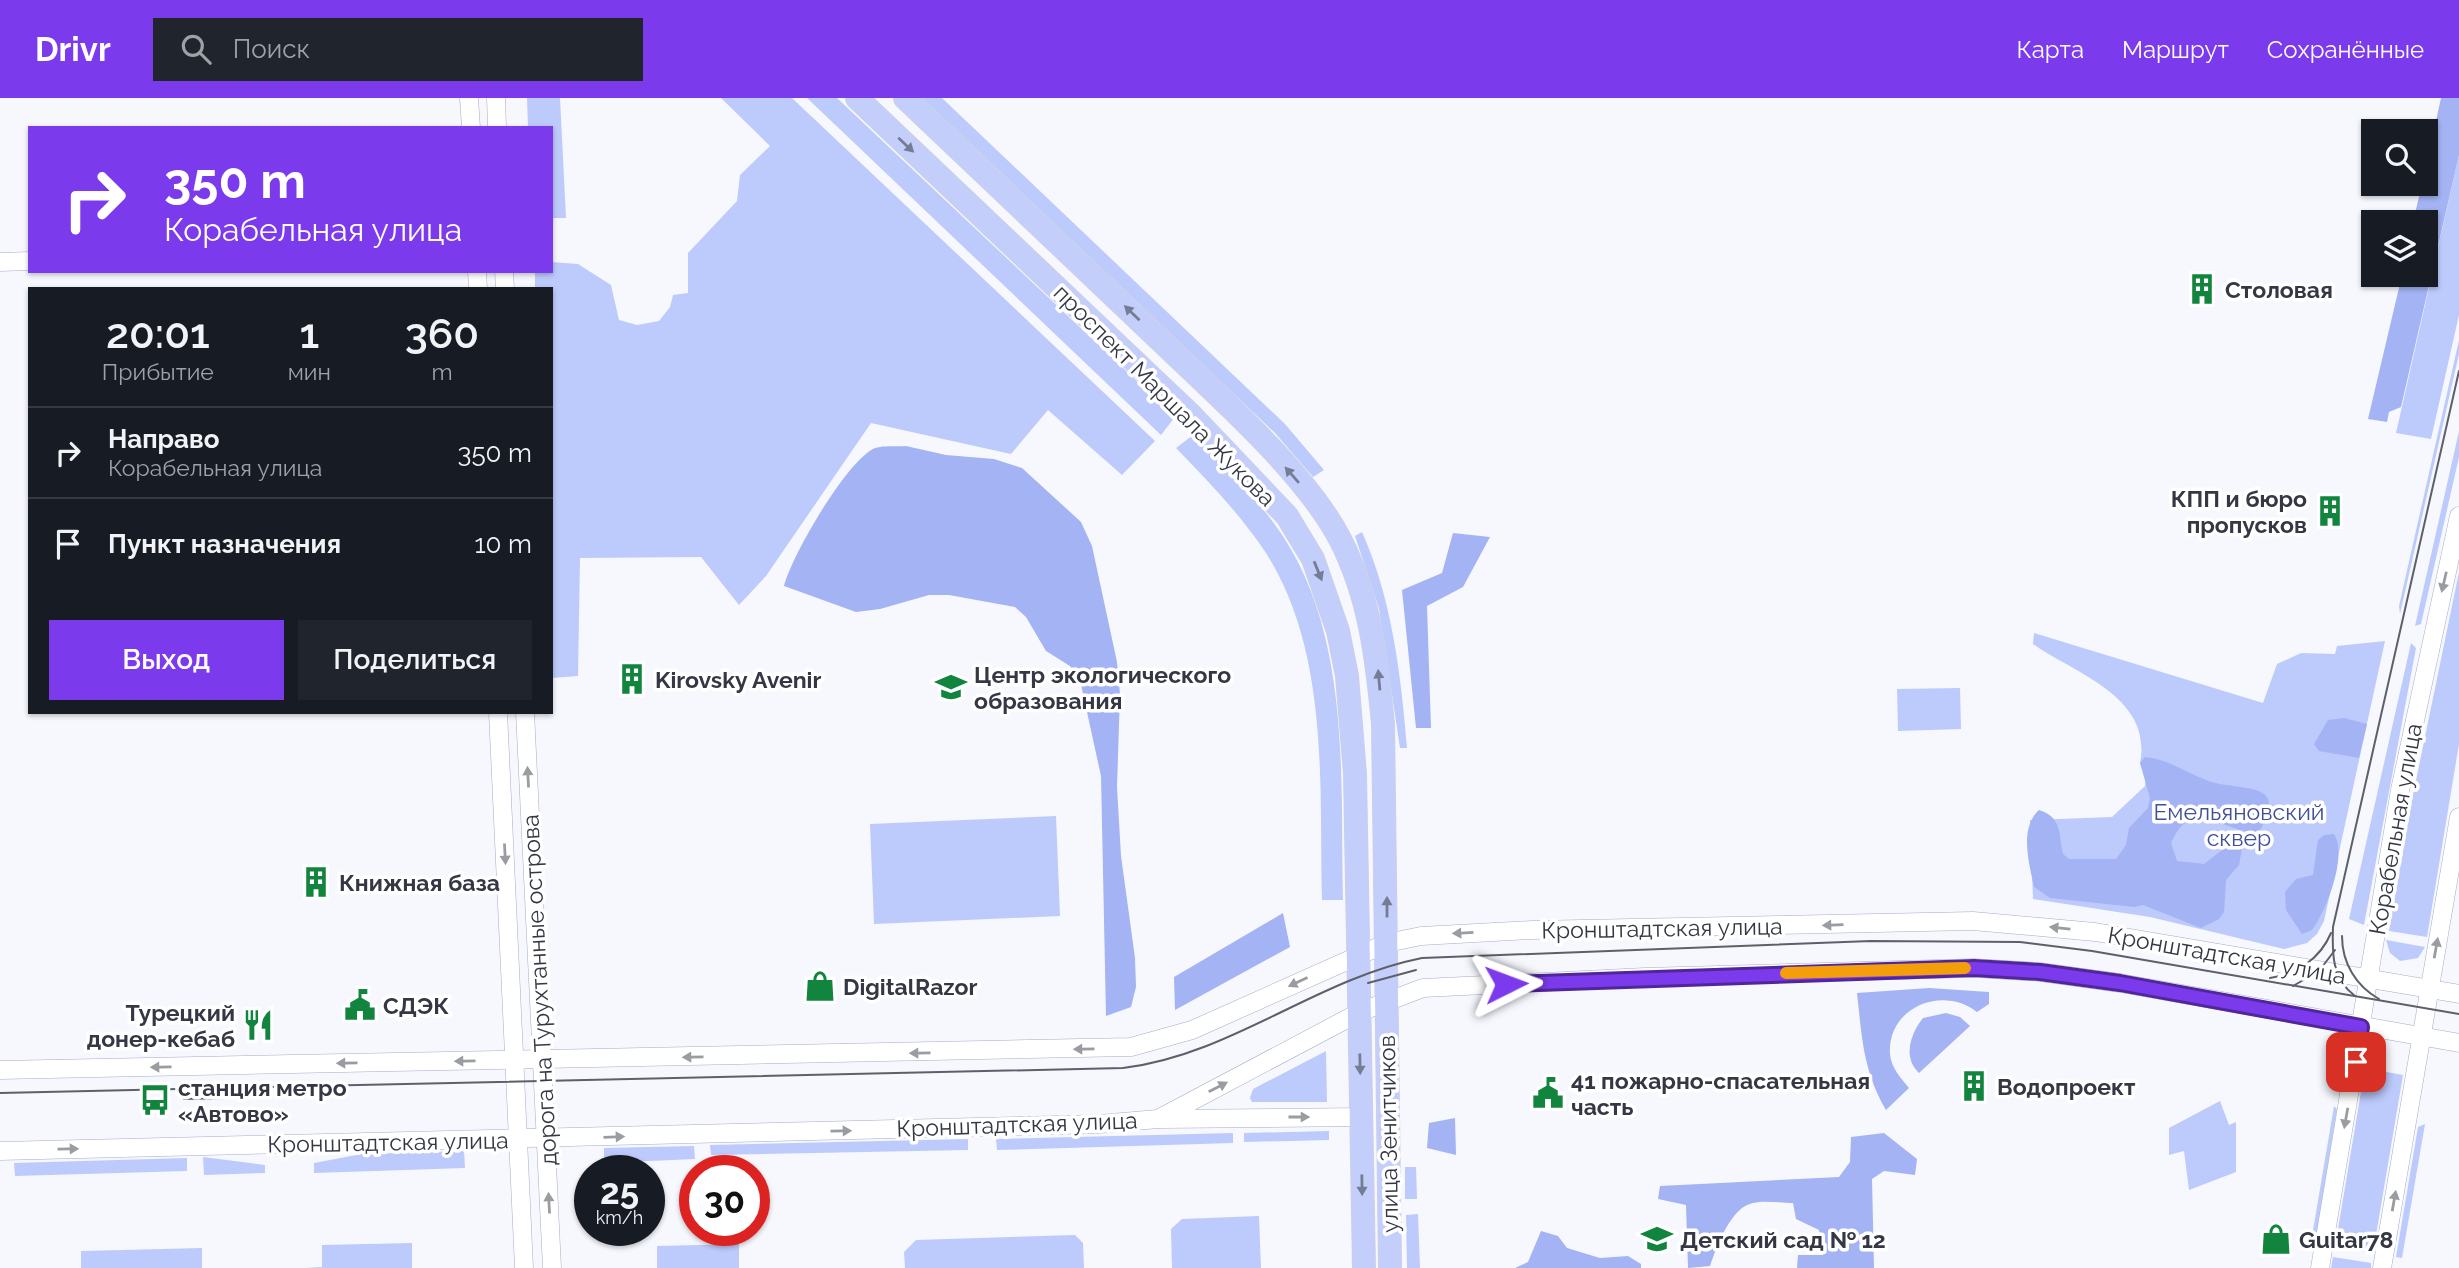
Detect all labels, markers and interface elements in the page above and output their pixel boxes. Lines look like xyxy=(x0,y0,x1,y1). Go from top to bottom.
search box xyxy=(153,18,643,81)
text: Drivr xyxy=(35,30,111,69)
icon: search xyxy=(177,30,215,68)
text: Поиск xyxy=(233,34,310,64)
text: Карта xyxy=(2016,35,2084,64)
text: Маршрут xyxy=(2122,35,2229,64)
text: Сохранённые xyxy=(2267,35,2424,64)
map controls xyxy=(2361,119,2438,287)
button: search xyxy=(2361,119,2438,196)
one-way arrow xyxy=(897,137,915,153)
text: 350 m xyxy=(164,152,306,209)
icon: right xyxy=(49,154,140,245)
button: layers xyxy=(2361,210,2438,287)
text: Корабельная улица xyxy=(164,211,462,248)
building icon: Столовая xyxy=(2185,272,2219,306)
place label: Столовая xyxy=(2225,276,2333,303)
street label: проспект Маршала Жукова xyxy=(1049,279,1281,511)
one-way arrow xyxy=(1124,306,1141,322)
text: 20:01 xyxy=(106,309,210,358)
text: 1 xyxy=(299,309,319,358)
text: 360 xyxy=(405,309,479,358)
text: Прибытие xyxy=(102,358,214,385)
text: мин xyxy=(288,358,331,385)
text: m xyxy=(431,358,453,385)
text: Направо xyxy=(108,424,219,454)
icon: right xyxy=(49,434,87,472)
text: 350 m xyxy=(458,438,532,468)
text: Корабельная улица xyxy=(108,454,322,481)
one-way arrow xyxy=(1284,466,1300,484)
place label: КПП и бюро пропусков xyxy=(2171,485,2307,538)
building icon: КПП и бюро пропусков xyxy=(2313,494,2347,528)
icon: arrive xyxy=(49,525,87,563)
text: Пункт назначения xyxy=(108,529,341,559)
text: 10 m xyxy=(474,529,532,559)
one-way arrow xyxy=(1312,561,1323,582)
one-way arrow xyxy=(2438,571,2449,593)
button: Выход xyxy=(49,620,284,700)
button: Поделиться xyxy=(298,620,532,700)
place label: Центр экологического образования xyxy=(974,661,1231,714)
building icon: Kirovsky Avenir xyxy=(615,662,649,696)
place label: Kirovsky Avenir xyxy=(655,666,821,693)
one-way arrow xyxy=(1373,669,1384,691)
school or university icon: Центр экологического образования xyxy=(934,670,968,704)
street label: Корабельная улица xyxy=(2363,721,2427,937)
one-way arrow xyxy=(523,766,534,788)
park label: Емельяновский сквер xyxy=(2153,798,2325,851)
street label: дорога на Турухтанные острова xyxy=(516,814,562,1166)
one-way arrow xyxy=(499,843,510,865)
building icon: Книжная база xyxy=(299,865,333,899)
place label: Книжная база xyxy=(339,869,500,896)
one-way arrow xyxy=(1382,896,1393,918)
street label: Кронштадтская улица xyxy=(1541,912,1783,944)
one-way arrow xyxy=(1821,919,1843,930)
street label: Кронштадтская улица xyxy=(2106,921,2348,989)
one-way arrow xyxy=(2048,923,2070,934)
one-way arrow xyxy=(1452,928,1474,939)
one-way arrow xyxy=(2431,937,2442,959)
position arrow xyxy=(1469,947,1543,1021)
shop icon: DigitalRazor xyxy=(803,969,837,1003)
place label: DigitalRazor xyxy=(843,973,977,1000)
one-way arrow xyxy=(1288,976,1309,987)
public building icon: СДЭК xyxy=(343,988,377,1022)
place label: СДЭК xyxy=(383,992,449,1019)
place label: Турецкий донер-кебаб xyxy=(87,999,235,1052)
restaurant icon: Турецкий донер-кебаб xyxy=(241,1008,275,1042)
pin xyxy=(2326,1032,2386,1092)
street label: улица Зенитчиков xyxy=(1373,1035,1403,1233)
one-way arrow xyxy=(1073,1043,1095,1055)
icon: arrive xyxy=(2337,1043,2375,1081)
one-way arrow xyxy=(909,1047,931,1058)
one-way arrow xyxy=(681,1051,703,1063)
one-way arrow xyxy=(1354,1054,1366,1076)
one-way arrow xyxy=(454,1055,476,1067)
one-way arrow xyxy=(336,1058,358,1069)
one-way arrow xyxy=(150,1061,172,1073)
place label: 41 пожарно-спасательная часть xyxy=(1571,1067,1870,1120)
building icon: Водопроект xyxy=(1957,1069,1991,1103)
place label: Водопроект xyxy=(1997,1073,2136,1100)
place label: станция метро «Автово» xyxy=(178,1074,347,1127)
public building icon: 41 пожарно-спасательная часть xyxy=(1531,1076,1565,1110)
one-way arrow xyxy=(1208,1081,1228,1093)
bus stop icon: станция метро «Автово» xyxy=(138,1083,172,1117)
street label: Кронштадтская улица xyxy=(896,1106,1138,1142)
one-way arrow xyxy=(2340,1107,2351,1129)
one-way arrow xyxy=(1289,1111,1311,1123)
one-way arrow xyxy=(831,1125,853,1136)
street label: Кронштадтская улица xyxy=(267,1126,509,1158)
one-way arrow xyxy=(603,1131,625,1142)
one-way arrow xyxy=(57,1143,79,1155)
speed limit sign: 30 xyxy=(679,1155,770,1246)
text: 25 xyxy=(600,1171,639,1212)
one-way arrow xyxy=(1357,1174,1368,1196)
one-way arrow xyxy=(2389,1190,2400,1212)
one-way arrow xyxy=(543,1192,554,1214)
text: km/h xyxy=(596,1207,643,1228)
school or university icon: Детский сад № 12 xyxy=(1640,1222,1674,1256)
shop icon: Guitar78 xyxy=(2259,1222,2293,1256)
place label: Детский сад № 12 xyxy=(1680,1226,1886,1253)
place label: Guitar78 xyxy=(2299,1226,2393,1253)

